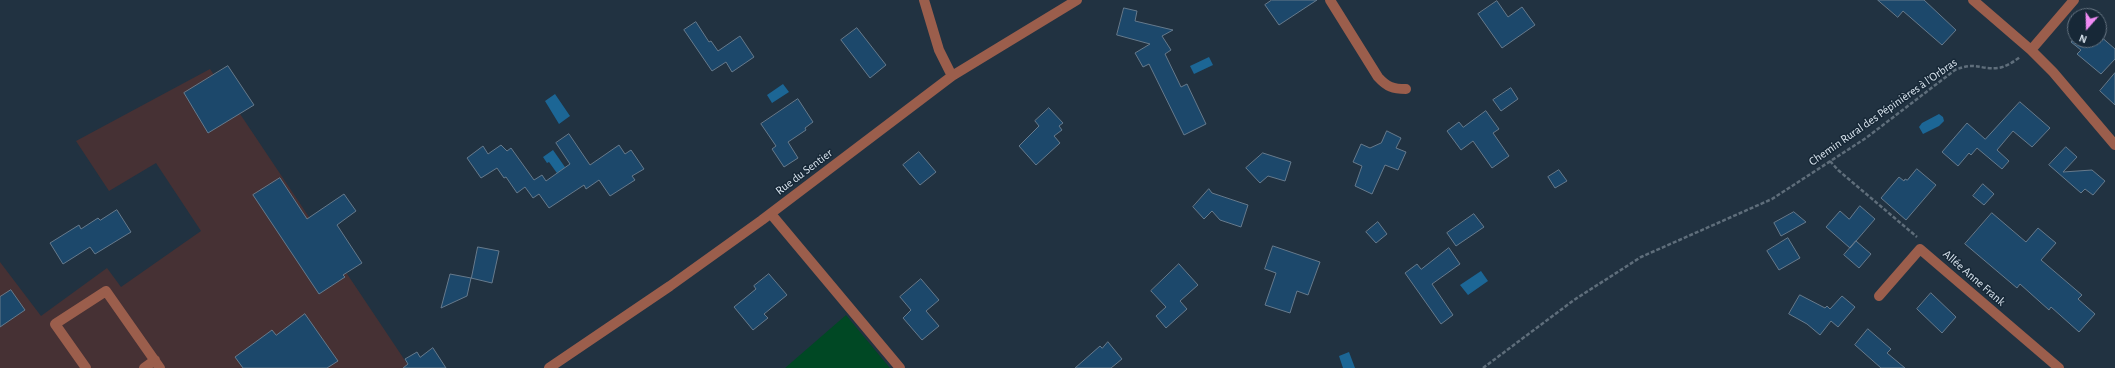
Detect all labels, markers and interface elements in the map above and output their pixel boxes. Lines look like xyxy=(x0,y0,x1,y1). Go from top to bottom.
north arrow xyxy=(2067,8,2107,48)
text: N xyxy=(2078,32,2089,45)
street label: Chemin Rural des Pépinières à l’Orbras xyxy=(1806,55,1960,169)
street label: Rue du Sentier xyxy=(773,146,835,198)
street label: Allée Anne Frank xyxy=(1940,247,2008,309)

